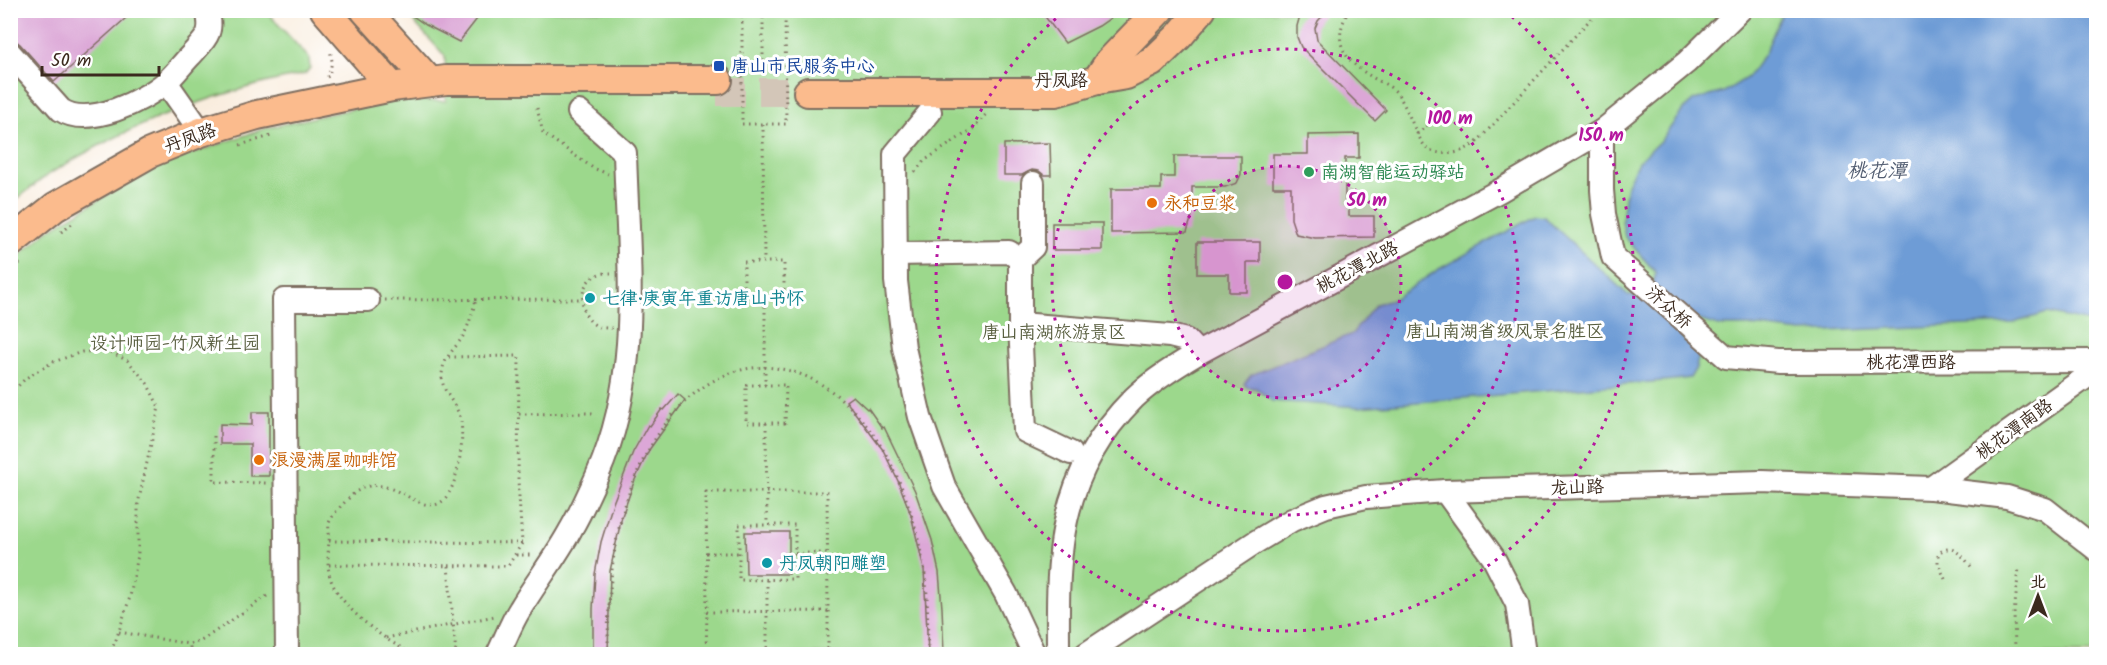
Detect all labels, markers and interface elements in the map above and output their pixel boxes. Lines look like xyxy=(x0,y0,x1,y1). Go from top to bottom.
scale bar xyxy=(42,39,159,77)
text: 50 m xyxy=(51,47,91,76)
place label: 唐山市民服务中心 xyxy=(731,53,875,82)
marker: 唐山市民服务中心 xyxy=(712,59,726,73)
street label: 丹凤路 xyxy=(1034,67,1088,96)
text: 100 m xyxy=(1427,105,1473,134)
street label: 丹凤路 xyxy=(160,117,221,162)
text: 150 m xyxy=(1578,122,1624,151)
water label: 桃花潭 xyxy=(1847,156,1909,188)
place label: 南湖智能运动驿站 xyxy=(1321,159,1465,188)
marker: 南湖智能运动驿站 xyxy=(1302,165,1316,179)
text: 50 m xyxy=(1346,187,1387,216)
place label: 永和豆浆 xyxy=(1164,190,1236,219)
marker: 永和豆浆 xyxy=(1145,196,1159,210)
street label: 桃花潭北路 xyxy=(1311,234,1404,302)
centre of rings xyxy=(1275,272,1295,292)
street label: 济众桥 xyxy=(1638,279,1698,337)
place label: 七律·庚寅年重访唐山书怀 xyxy=(602,285,804,314)
marker: 七律·庚寅年重访唐山书怀 xyxy=(583,291,597,305)
park label: 唐山南湖省级风景名胜区 xyxy=(1406,318,1604,347)
park label: 唐山南湖旅游景区 xyxy=(982,319,1126,348)
park label: 设计师园-竹风新生园 xyxy=(90,330,260,359)
street label: 桃花潭西路 xyxy=(1866,349,1956,378)
street label: 桃花潭南路 xyxy=(1970,392,2060,468)
place label: 浪漫满屋咖啡馆 xyxy=(271,447,397,476)
marker: 浪漫满屋咖啡馆 xyxy=(252,453,266,467)
street label: 龙山路 xyxy=(1550,473,1605,504)
place label: 丹凤朝阳雕塑 xyxy=(779,550,887,579)
marker: 丹凤朝阳雕塑 xyxy=(760,556,774,570)
north arrow xyxy=(2008,566,2068,626)
text: 北 xyxy=(2030,570,2046,595)

